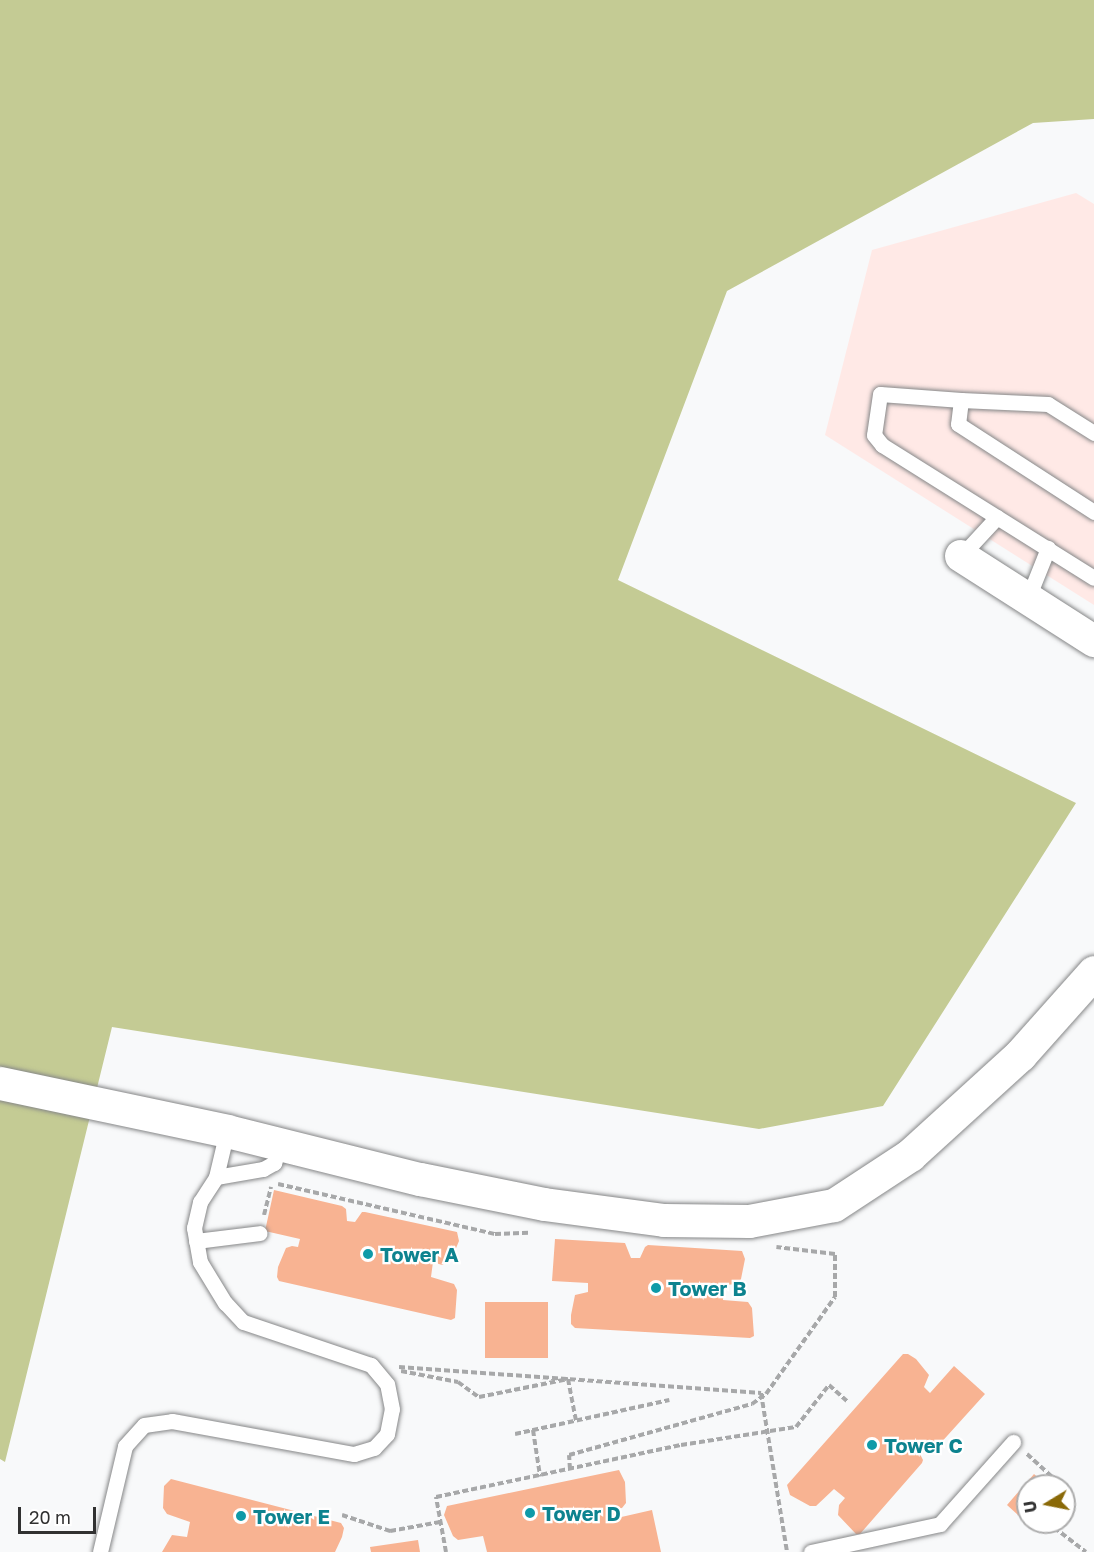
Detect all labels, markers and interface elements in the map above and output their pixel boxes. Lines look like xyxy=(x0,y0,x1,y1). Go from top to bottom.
place label: Tower A xyxy=(380,1242,459,1266)
marker: Tower A xyxy=(361,1247,375,1261)
place label: Tower B xyxy=(668,1276,746,1300)
marker: Tower B xyxy=(649,1281,663,1295)
place label: Tower C xyxy=(884,1433,963,1457)
marker: Tower C xyxy=(865,1438,879,1452)
north arrow xyxy=(1016,1474,1076,1534)
scale bar xyxy=(21,1495,99,1533)
text: U xyxy=(1019,1499,1041,1514)
place label: Tower D xyxy=(542,1501,621,1525)
place label: Tower E xyxy=(253,1504,330,1528)
text: 20 m xyxy=(29,1506,71,1528)
marker: Tower D xyxy=(523,1506,537,1520)
marker: Tower E xyxy=(234,1509,248,1523)

